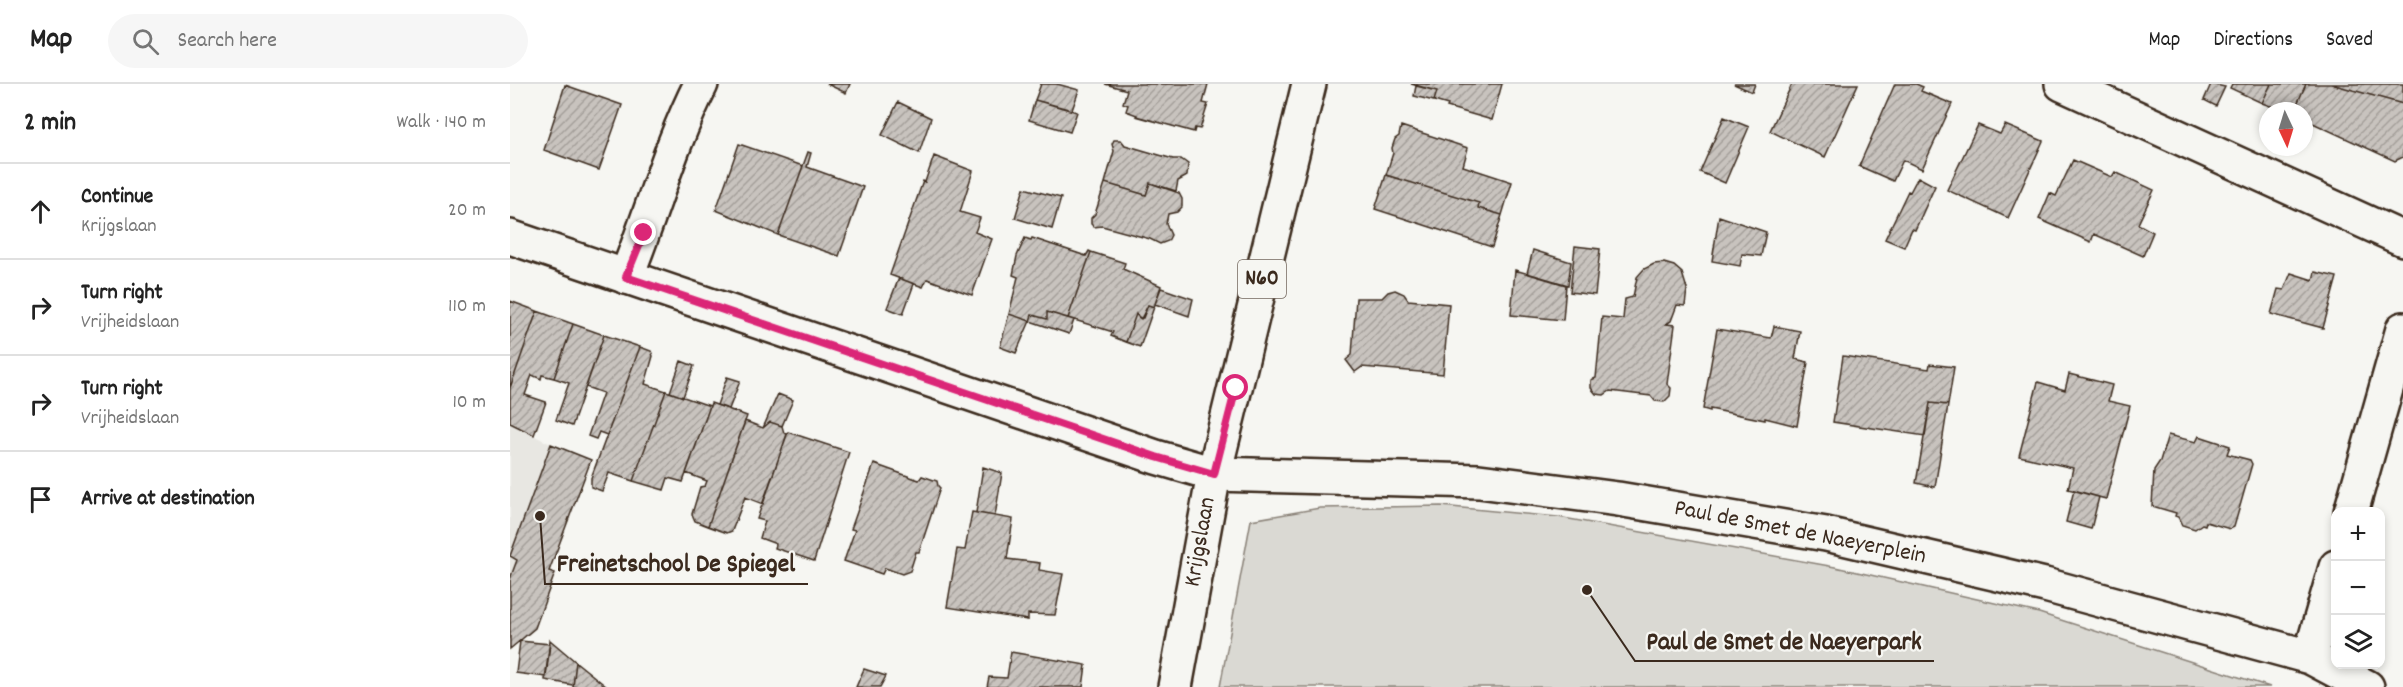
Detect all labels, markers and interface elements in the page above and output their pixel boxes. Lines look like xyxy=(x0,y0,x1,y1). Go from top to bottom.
search box xyxy=(108,14,528,68)
text: Map xyxy=(30,21,72,61)
icon: search xyxy=(129,25,162,58)
text: Search here xyxy=(177,26,277,57)
text: Map xyxy=(2149,26,2180,56)
text: Directions xyxy=(2213,26,2293,56)
text: Saved xyxy=(2326,26,2373,56)
north arrow xyxy=(2259,102,2313,156)
text: 2 min xyxy=(24,105,76,142)
text: Walk · 140 m xyxy=(397,109,486,137)
text: Continue xyxy=(81,182,153,213)
icon: ahead xyxy=(24,195,57,228)
text: 20 m xyxy=(448,197,486,225)
text: Krijgslaan xyxy=(81,213,157,241)
route end xyxy=(630,219,656,245)
road number: N60 xyxy=(1238,260,1286,298)
text: Turn right xyxy=(81,278,163,309)
icon: right xyxy=(24,291,57,324)
text: 110 m xyxy=(448,293,486,321)
text: Vrijheidslaan xyxy=(81,309,179,337)
text: Turn right xyxy=(81,374,163,405)
route start xyxy=(1222,374,1248,400)
icon: right xyxy=(24,387,57,420)
text: 10 m xyxy=(452,389,486,417)
text: Vrijheidslaan xyxy=(81,405,179,433)
icon: arrive xyxy=(24,483,57,516)
text: Arrive at destination xyxy=(81,484,255,515)
street label: Paul de Smet de Naeyerplein xyxy=(1671,492,1929,574)
street label: Krijgslaan xyxy=(1176,494,1226,590)
map controls xyxy=(2331,507,2385,669)
button: + xyxy=(2331,507,2385,561)
callout: Freinetschool De Spiegel xyxy=(545,540,808,584)
text: Freinetschool De Spiegel xyxy=(557,547,796,584)
button: − xyxy=(2331,561,2385,615)
button: layers xyxy=(2331,615,2385,669)
callout: Paul de Smet de Naeyerpark xyxy=(1635,617,1934,661)
text: Paul de Smet de Naeyerpark xyxy=(1646,625,1922,662)

